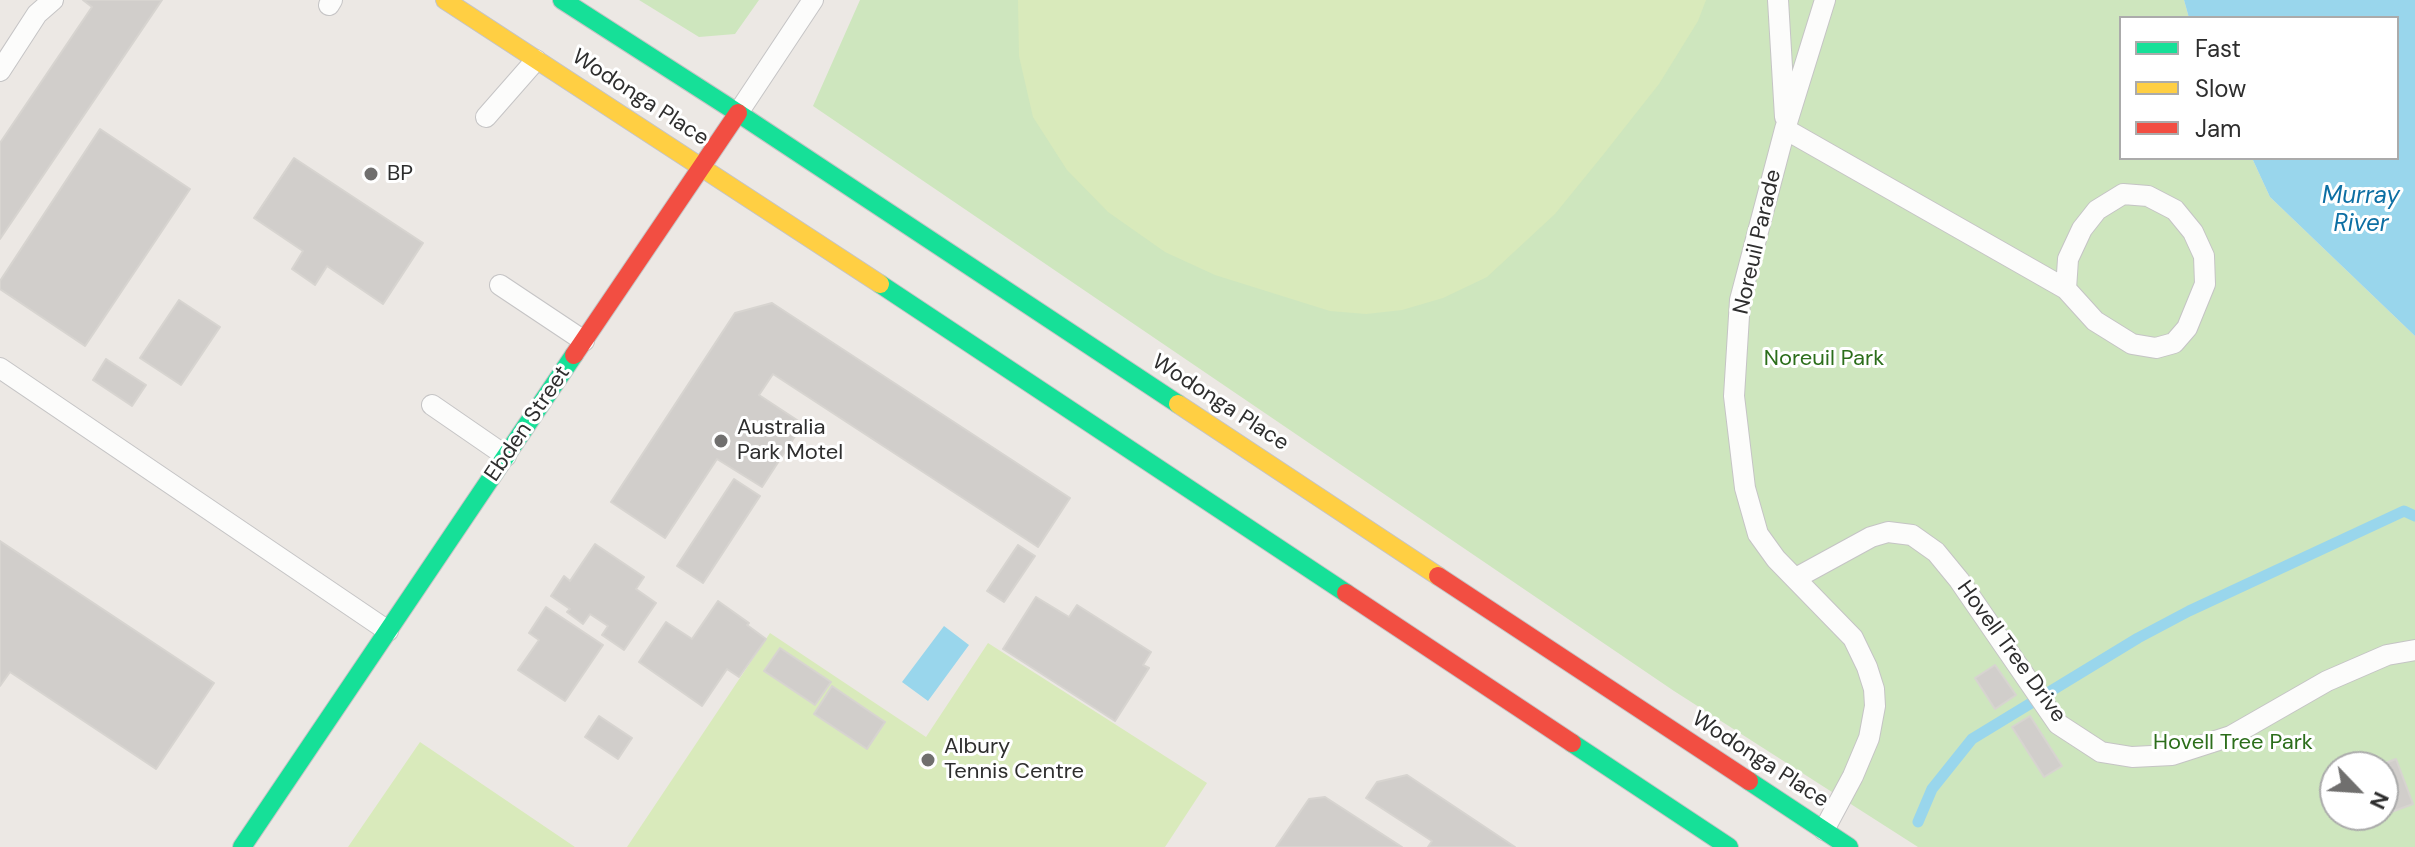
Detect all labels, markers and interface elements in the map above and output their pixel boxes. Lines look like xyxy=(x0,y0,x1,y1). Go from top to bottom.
legend xyxy=(2119,16,2399,160)
text: Fast xyxy=(2195,33,2241,64)
street label: Wodonga Place xyxy=(567,44,713,152)
text: Slow xyxy=(2195,73,2246,104)
text: Jam xyxy=(2195,113,2241,144)
place label: BP xyxy=(387,161,413,187)
marker: BP xyxy=(362,165,380,183)
street label: Noreuil Parade xyxy=(1729,167,1787,317)
water label: Murray River xyxy=(2322,183,2400,239)
park label: Noreuil Park xyxy=(1764,346,1884,372)
street label: Wodonga Place xyxy=(1147,349,1293,457)
street label: Ebden Street xyxy=(480,361,576,487)
place label: Australia Park Motel xyxy=(737,415,843,466)
marker: Australia Park Motel xyxy=(712,432,730,450)
street label: Hovell Tree Drive xyxy=(1951,576,2071,728)
street label: Wodonga Place xyxy=(1687,706,1833,814)
park label: Hovell Tree Park xyxy=(2153,730,2313,756)
place label: Albury Tennis Centre xyxy=(944,734,1084,786)
marker: Albury Tennis Centre xyxy=(919,751,937,769)
north arrow xyxy=(2319,751,2399,831)
text: N xyxy=(2363,787,2396,814)

